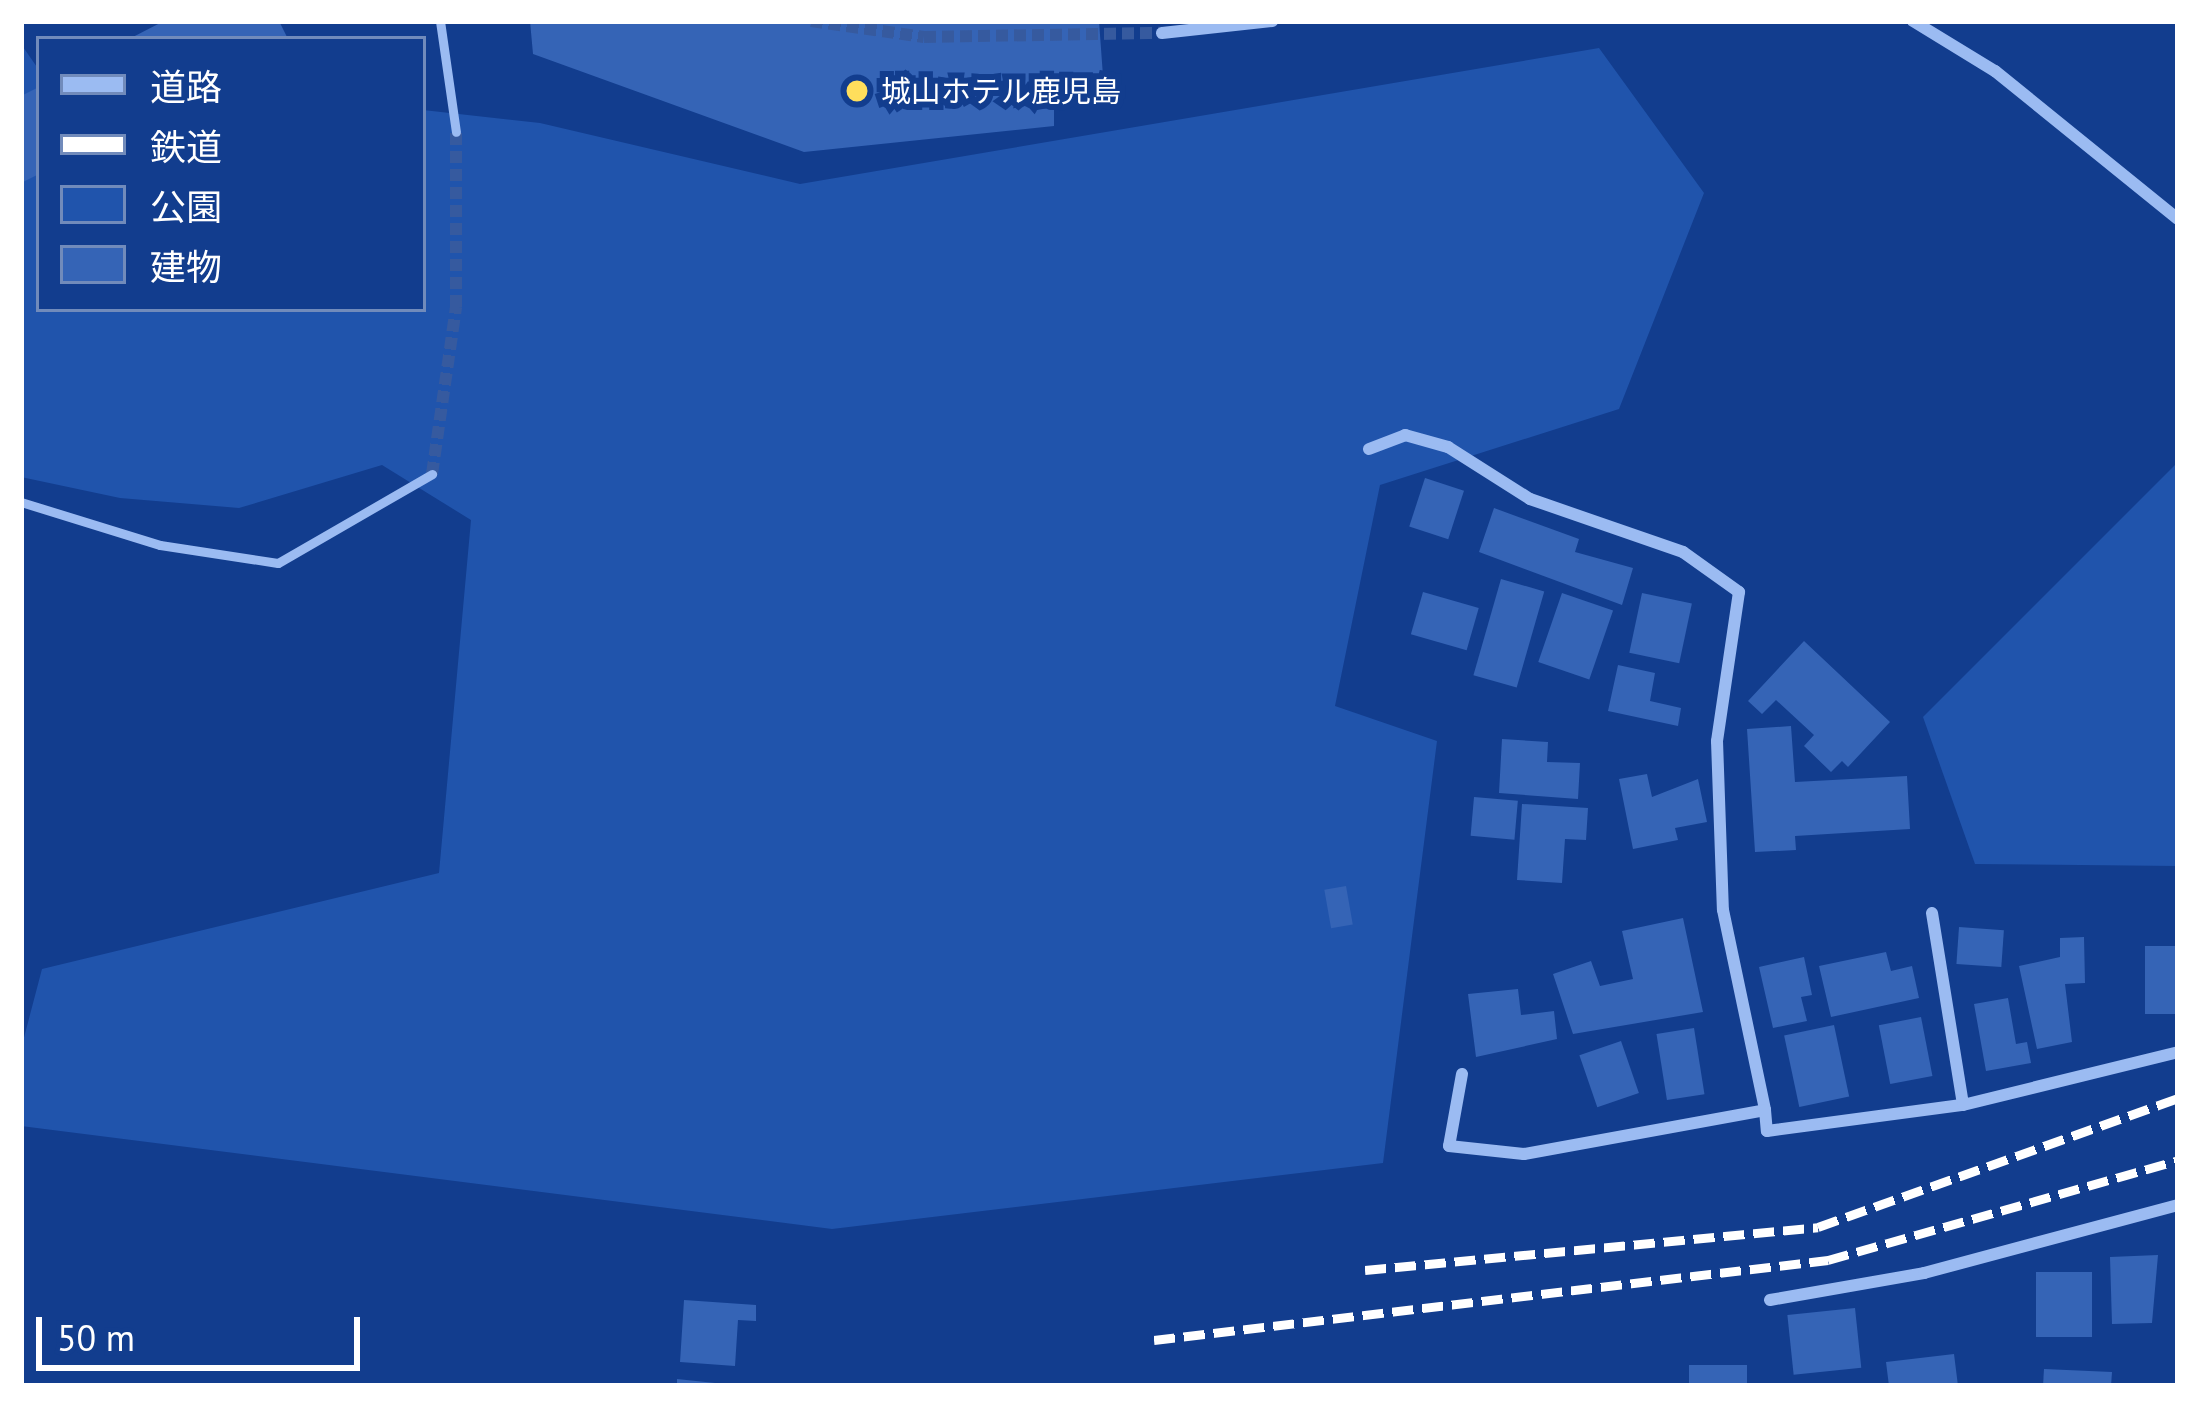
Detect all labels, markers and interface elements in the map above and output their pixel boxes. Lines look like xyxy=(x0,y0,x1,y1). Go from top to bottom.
legend xyxy=(36,36,426,312)
text: 道路 xyxy=(150,63,222,110)
place label: 城山ホテル鹿児島 xyxy=(881,73,1121,109)
marker: 城山ホテル鹿児島 xyxy=(844,78,870,104)
text: 鉄道 xyxy=(150,123,222,170)
text: 公園 xyxy=(150,183,222,230)
text: 建物 xyxy=(150,243,222,290)
scale bar xyxy=(42,1293,366,1367)
text: 50 m xyxy=(57,1314,135,1361)

